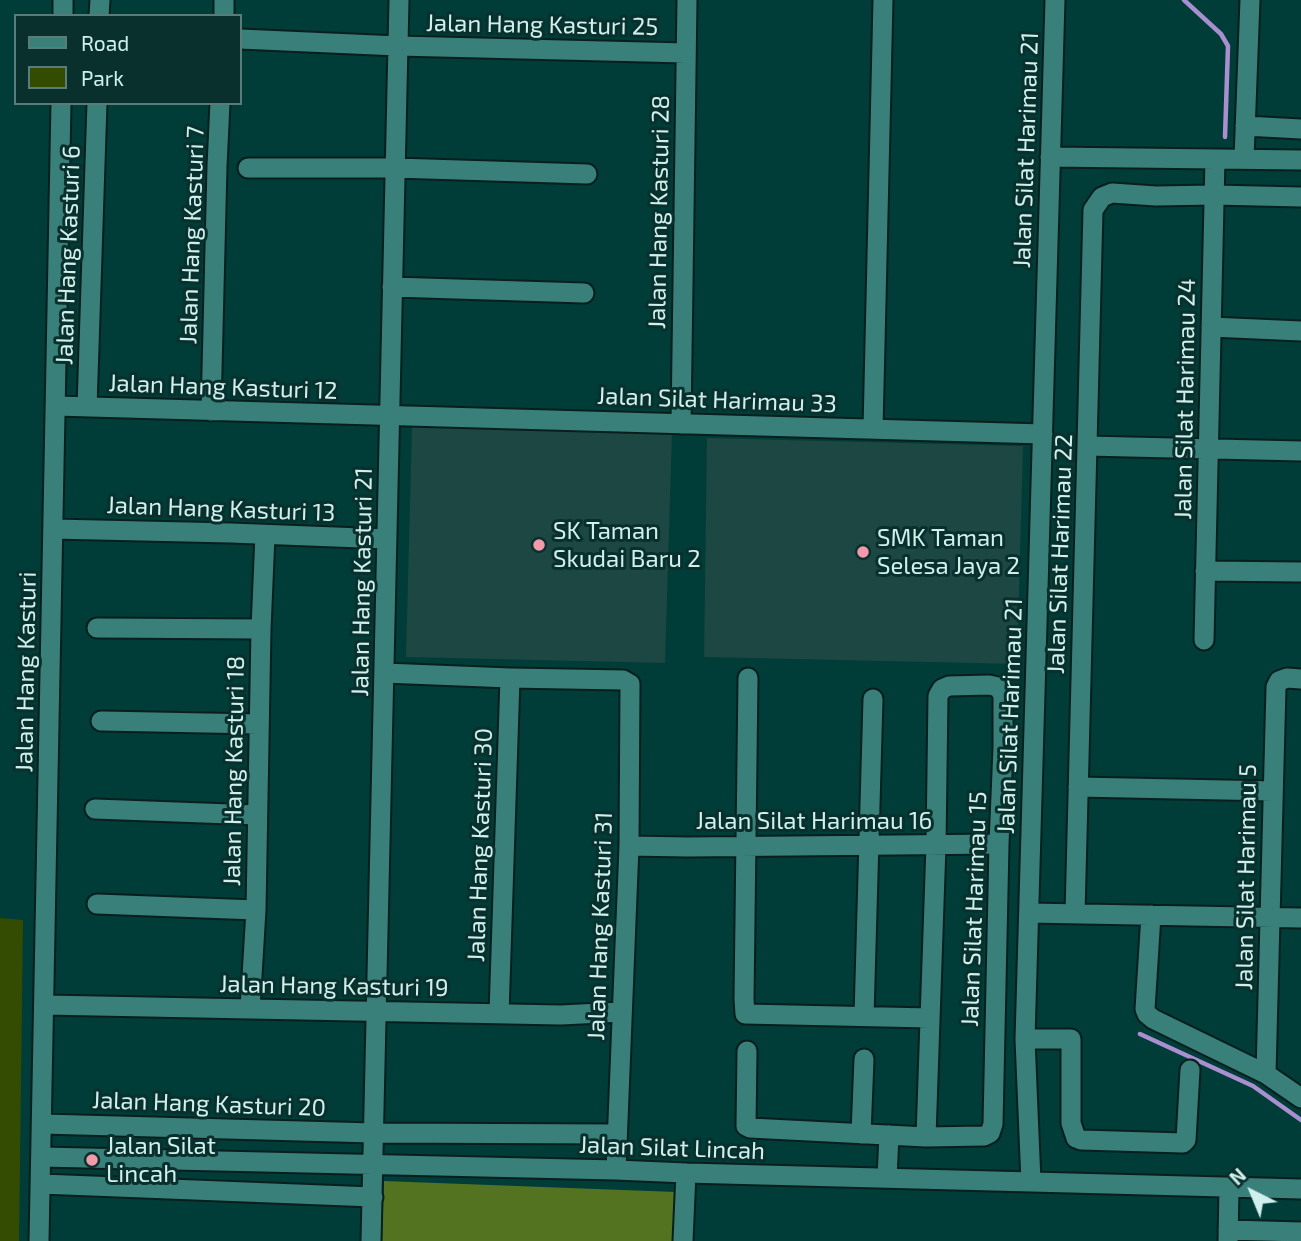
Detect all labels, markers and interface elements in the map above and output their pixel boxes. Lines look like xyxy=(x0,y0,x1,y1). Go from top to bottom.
street label: Jalan Hang Kasturi 25 xyxy=(426,9,658,41)
legend xyxy=(14,14,242,105)
text: Road xyxy=(81,30,129,55)
street label: Jalan Silat Harimau 21 xyxy=(1007,31,1045,269)
text: Park xyxy=(81,65,124,90)
street label: Jalan Hang Kasturi 28 xyxy=(643,95,675,329)
street label: Jalan Hang Kasturi 7 xyxy=(174,125,210,345)
street label: Jalan Hang Kasturi 6 xyxy=(50,145,86,365)
street label: Jalan Silat Harimau 24 xyxy=(1168,278,1202,520)
street label: Jalan Hang Kasturi 12 xyxy=(108,369,338,405)
street label: Jalan Silat Harimau 33 xyxy=(597,381,837,419)
street label: Jalan Silat Harimau 22 xyxy=(1041,433,1079,675)
street label: Jalan Hang Kasturi 21 xyxy=(346,467,378,697)
street label: Jalan Hang Kasturi 13 xyxy=(106,491,336,527)
place label: SK Taman Skudai Baru 2 xyxy=(553,517,701,573)
place label: SMK Taman Selesa Jaya 2 xyxy=(877,524,1020,580)
marker: SK Taman Skudai Baru 2 xyxy=(531,537,547,553)
marker: SMK Taman Selesa Jaya 2 xyxy=(855,544,871,560)
street label: Jalan Hang Kasturi xyxy=(10,571,42,773)
street label: Jalan Silat Harimau 21 xyxy=(991,597,1029,835)
street label: Jalan Hang Kasturi 18 xyxy=(218,656,250,886)
street label: Jalan Hang Kasturi 30 xyxy=(462,728,498,962)
street label: Jalan Silat Harimau 5 xyxy=(1230,764,1262,990)
street label: Jalan Silat Harimau 15 xyxy=(955,791,993,1027)
street label: Jalan Silat Harimau 16 xyxy=(696,807,932,835)
street label: Jalan Hang Kasturi 31 xyxy=(582,811,618,1041)
street label: Jalan Hang Kasturi 19 xyxy=(219,970,449,1002)
street label: Jalan Hang Kasturi 20 xyxy=(92,1086,326,1122)
street label: Jalan Silat Lincah xyxy=(578,1130,766,1166)
place label: Jalan Silat Lincah xyxy=(106,1132,216,1188)
marker: Jalan Silat Lincah xyxy=(84,1152,100,1168)
north arrow xyxy=(1217,1157,1287,1227)
text: N xyxy=(1224,1163,1250,1189)

